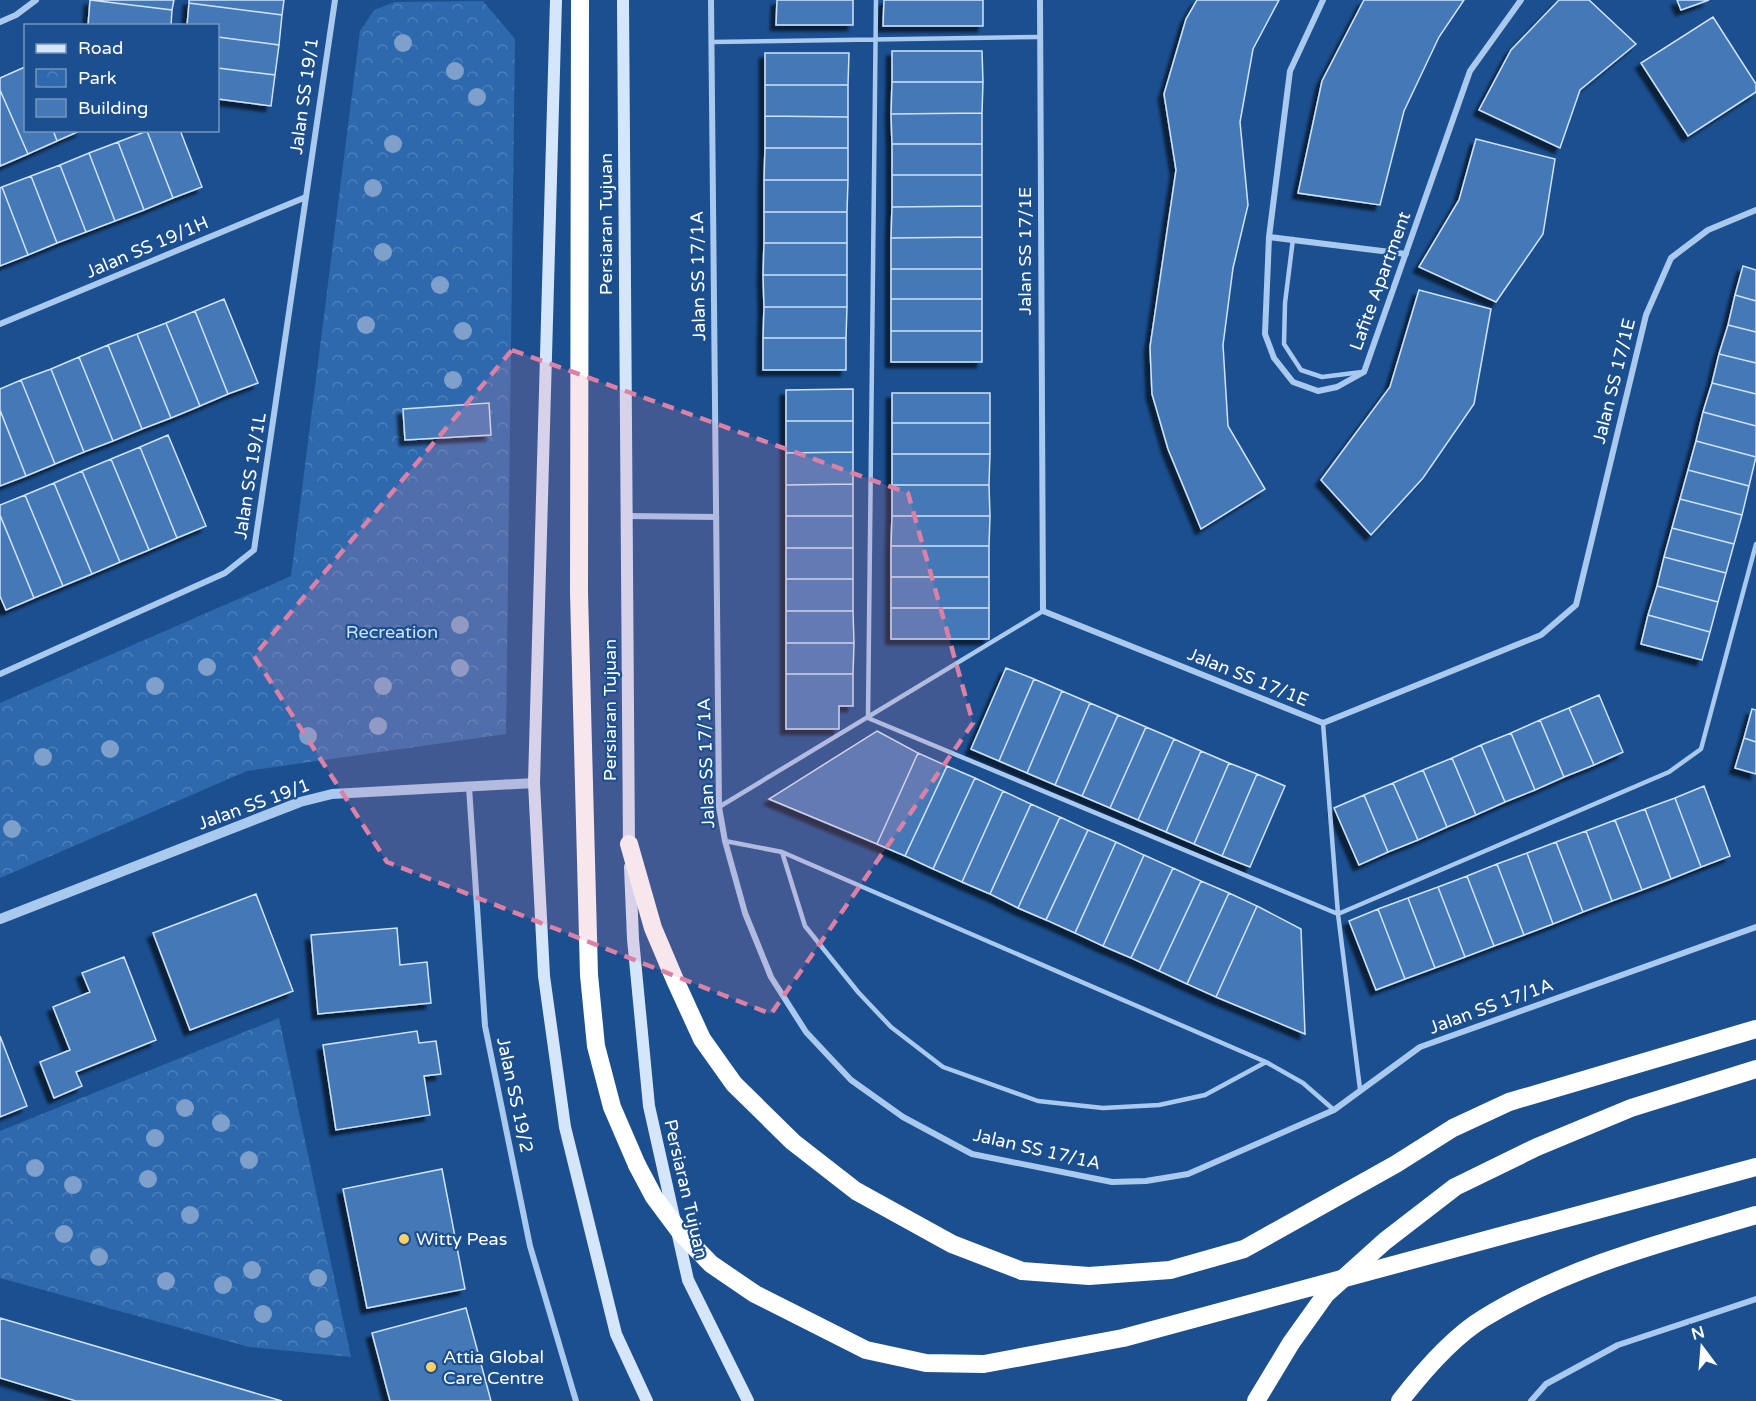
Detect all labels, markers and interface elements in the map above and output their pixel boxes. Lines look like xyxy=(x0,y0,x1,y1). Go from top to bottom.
legend xyxy=(24,24,219,132)
street label: Jalan SS 19/1 xyxy=(285,36,323,156)
text: Road xyxy=(78,37,123,59)
text: Park xyxy=(78,67,117,89)
text: Building xyxy=(78,97,148,119)
street label: Persiaran Tujuan xyxy=(595,153,617,295)
street label: Jalan SS 17/1E xyxy=(1014,187,1036,315)
street label: Lafite Apartment xyxy=(1345,208,1415,353)
street label: Jalan SS 19/1H xyxy=(82,211,212,283)
street label: Jalan SS 17/1A xyxy=(686,211,710,341)
street label: Jalan SS 17/1E xyxy=(1588,316,1640,446)
street label: Jalan SS 19/1L xyxy=(229,411,271,541)
park label: Recreation xyxy=(346,621,438,643)
street label: Persiaran Tujuan xyxy=(599,639,621,781)
street label: Jalan SS 17/1E xyxy=(1184,643,1312,711)
street label: Jalan SS 17/1A xyxy=(693,697,719,829)
street label: Jalan SS 19/1 xyxy=(195,774,313,834)
street label: Jalan SS 17/1A xyxy=(1426,973,1556,1039)
street label: Jalan SS 19/2 xyxy=(492,1035,538,1155)
street label: Persiaran Tujuan xyxy=(659,1117,713,1261)
street label: Jalan SS 17/1A xyxy=(971,1124,1103,1174)
place label: Witty Peas xyxy=(416,1228,507,1250)
marker: Witty Peas xyxy=(397,1232,411,1246)
north arrow xyxy=(1672,1317,1732,1377)
text: N xyxy=(1689,1322,1707,1345)
place label: Attia Global Care Centre xyxy=(443,1346,544,1389)
marker: Attia Global Care Centre xyxy=(424,1360,438,1374)

